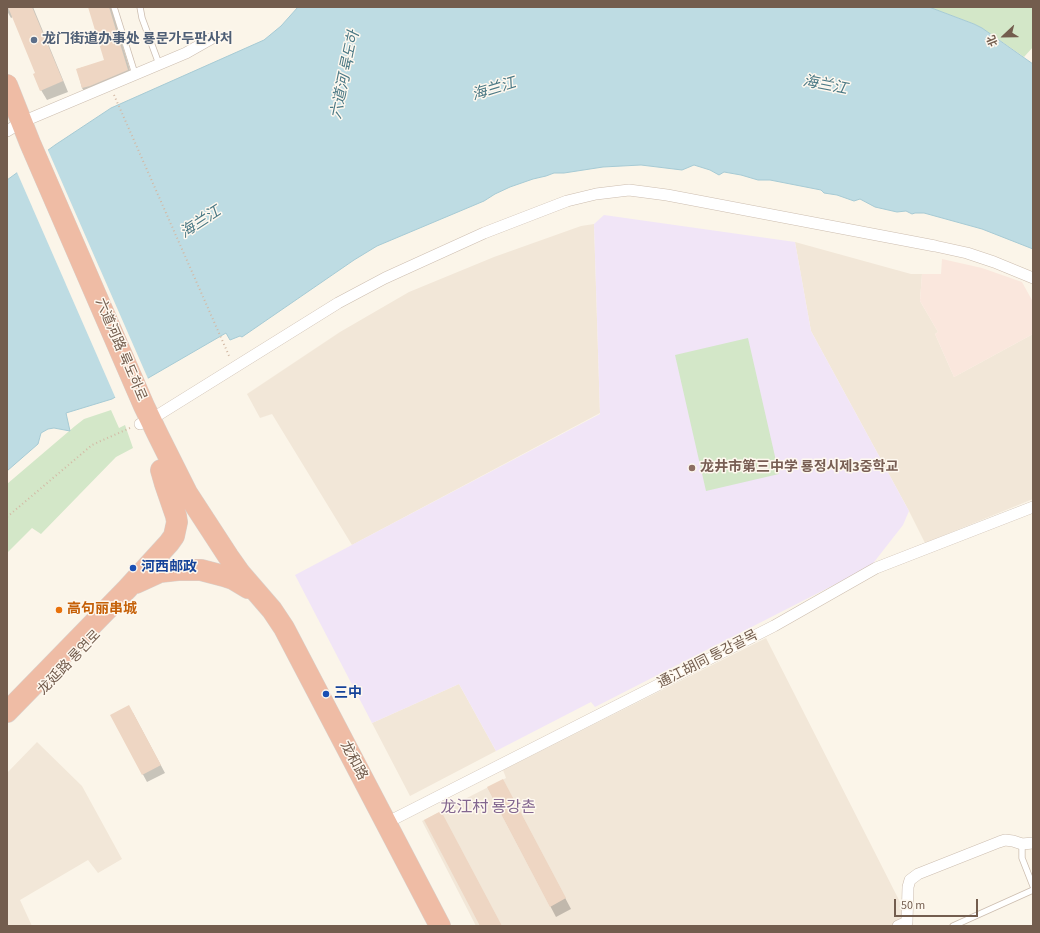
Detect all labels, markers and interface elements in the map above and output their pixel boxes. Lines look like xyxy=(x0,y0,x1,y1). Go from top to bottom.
north arrow xyxy=(984,16,1024,56)
water label: 六道河 륙도하 xyxy=(328,29,364,121)
place label: 龙门街道办事处 룡문가두판사처 xyxy=(42,32,233,48)
text: 北 xyxy=(983,33,1001,49)
marker: 龙门街道办事处 룡문가두판사처 xyxy=(29,35,39,45)
water label: 海兰江 xyxy=(801,73,849,99)
water label: 海兰江 xyxy=(470,75,518,105)
water label: 海兰江 xyxy=(177,203,225,243)
street label: 六道河路 륙도하로 xyxy=(91,296,149,404)
place label: 龙井市第三中学 룡정시제3중학교 xyxy=(700,460,898,476)
marker: 龙井市第三中学 룡정시제3중학교 xyxy=(687,463,697,473)
place label: 河西邮政 xyxy=(141,560,197,576)
marker: 河西邮政 xyxy=(128,563,138,573)
place label: 高句丽串城 xyxy=(67,602,137,618)
marker: 高句丽串城 xyxy=(54,605,64,615)
street label: 龙延路 룡연로 xyxy=(35,627,105,699)
street label: 通江胡同 통강골목 xyxy=(655,627,761,693)
place label: 三中 xyxy=(334,686,362,702)
marker: 三中 xyxy=(321,689,331,699)
street label: 龙和路 xyxy=(336,739,370,783)
district label: 龙江村 룡강촌 xyxy=(440,798,536,818)
scale bar xyxy=(896,891,980,917)
text: 50 m xyxy=(901,897,925,914)

